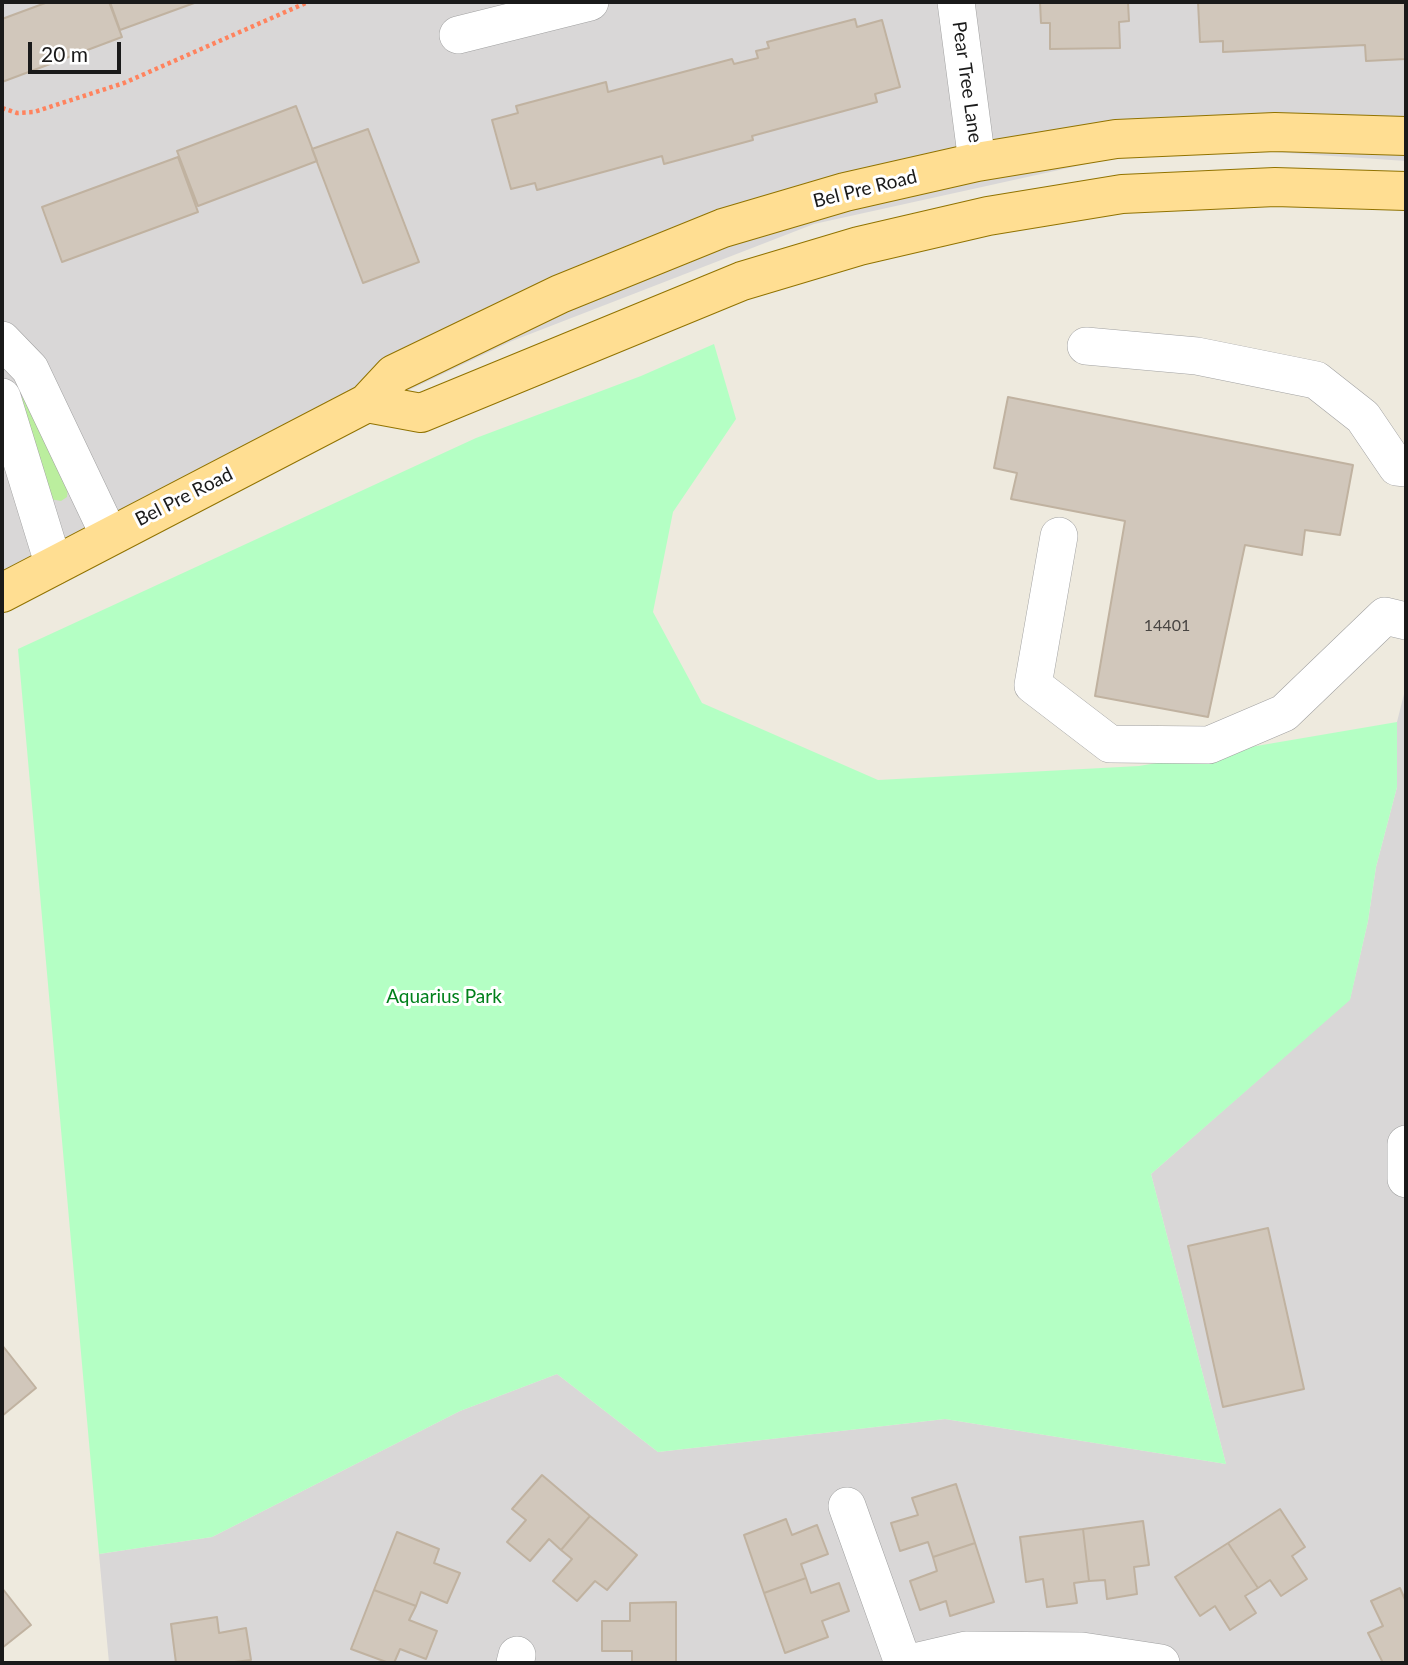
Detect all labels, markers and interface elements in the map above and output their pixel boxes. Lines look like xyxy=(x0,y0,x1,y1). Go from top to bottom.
street label: Pear Tree Lane xyxy=(947,20,987,144)
scale bar xyxy=(32,28,124,72)
text: 20 m xyxy=(41,41,88,66)
street label: Bel Pre Road xyxy=(811,165,919,213)
street label: Bel Pre Road xyxy=(131,463,237,531)
house number: 14401 xyxy=(1144,616,1190,636)
park label: Aquarius Park xyxy=(386,986,502,1008)

